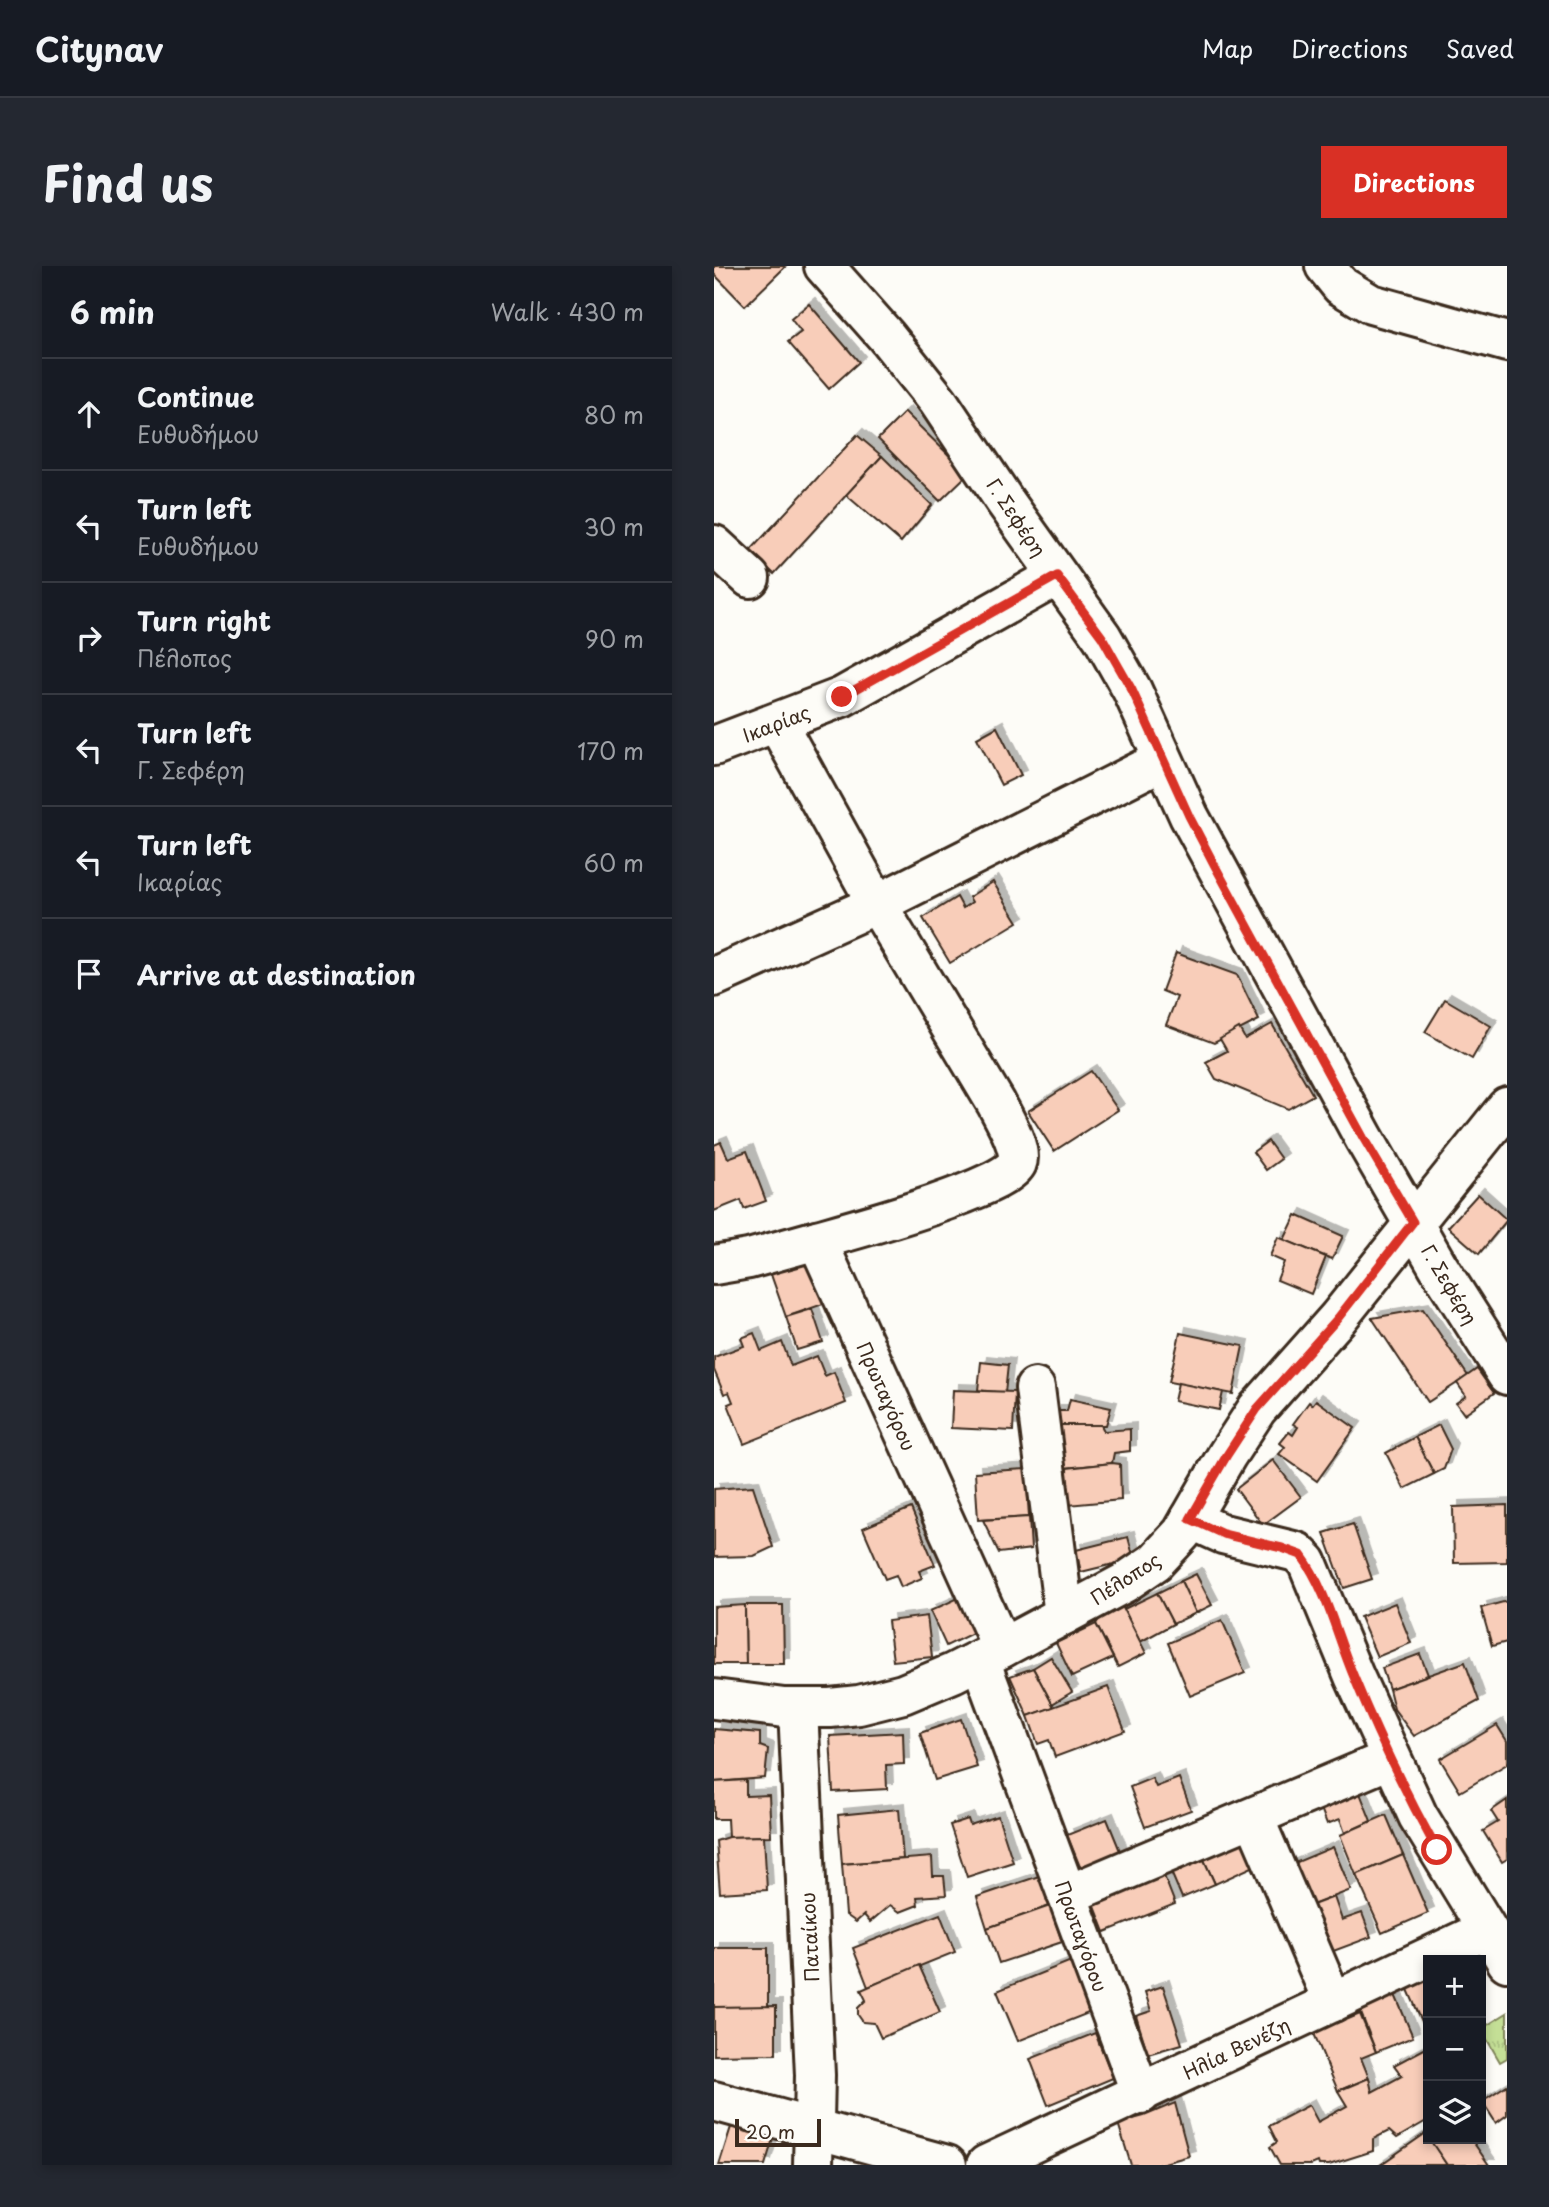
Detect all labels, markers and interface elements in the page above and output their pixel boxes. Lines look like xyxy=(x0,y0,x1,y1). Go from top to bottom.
text: Citynav xyxy=(35,23,163,73)
text: Map xyxy=(1202,30,1253,66)
text: Directions xyxy=(1291,30,1408,66)
text: Saved xyxy=(1446,30,1514,66)
text: Find us xyxy=(42,145,213,219)
button: Directions xyxy=(1321,146,1507,218)
text: 6 min xyxy=(70,289,155,334)
text: Walk · 430 m xyxy=(491,294,644,329)
text: Continue xyxy=(137,377,254,416)
icon: ahead xyxy=(70,395,108,433)
text: 80 m xyxy=(584,397,644,432)
text: Ευθυδήμου xyxy=(137,416,259,451)
street label: Γ. Σεφέρη xyxy=(980,472,1054,562)
text: Turn left xyxy=(137,489,252,528)
icon: left xyxy=(70,507,108,545)
text: 30 m xyxy=(583,509,644,544)
text: Ευθυδήμου xyxy=(137,528,259,563)
text: Turn right xyxy=(137,601,271,640)
icon: right xyxy=(70,619,108,657)
text: 90 m xyxy=(585,621,644,656)
text: Πέλοπος xyxy=(137,640,232,675)
route end xyxy=(826,681,857,712)
street label: Ικαρίας xyxy=(738,697,814,749)
text: Turn left xyxy=(137,713,252,752)
icon: left xyxy=(70,731,108,769)
text: 170 m xyxy=(577,733,644,768)
text: Γ. Σεφέρη xyxy=(137,752,245,787)
text: Turn left xyxy=(137,825,252,864)
icon: left xyxy=(70,843,108,881)
text: 60 m xyxy=(584,845,644,880)
text: Ικαρίας xyxy=(137,864,222,899)
icon: arrive xyxy=(70,955,108,993)
text: Arrive at destination xyxy=(137,955,416,994)
street label: Γ. Σεφέρη xyxy=(1415,1239,1485,1329)
street label: Πρωταγόρου xyxy=(851,1337,923,1455)
street label: Πέλοπος xyxy=(1084,1545,1166,1611)
route start xyxy=(1421,1834,1452,1865)
street label: Πρωταγόρου xyxy=(1049,1877,1115,1995)
street label: Παταίκου xyxy=(793,1891,825,1983)
map controls xyxy=(1423,1955,1486,2144)
button: + xyxy=(1423,1955,1486,2018)
street label: Ηλία Βενέζη xyxy=(1178,2010,1294,2086)
button: − xyxy=(1423,2018,1486,2081)
button: layers xyxy=(1423,2081,1486,2144)
scale bar xyxy=(735,2116,821,2148)
text: 20 m xyxy=(746,2117,795,2145)

